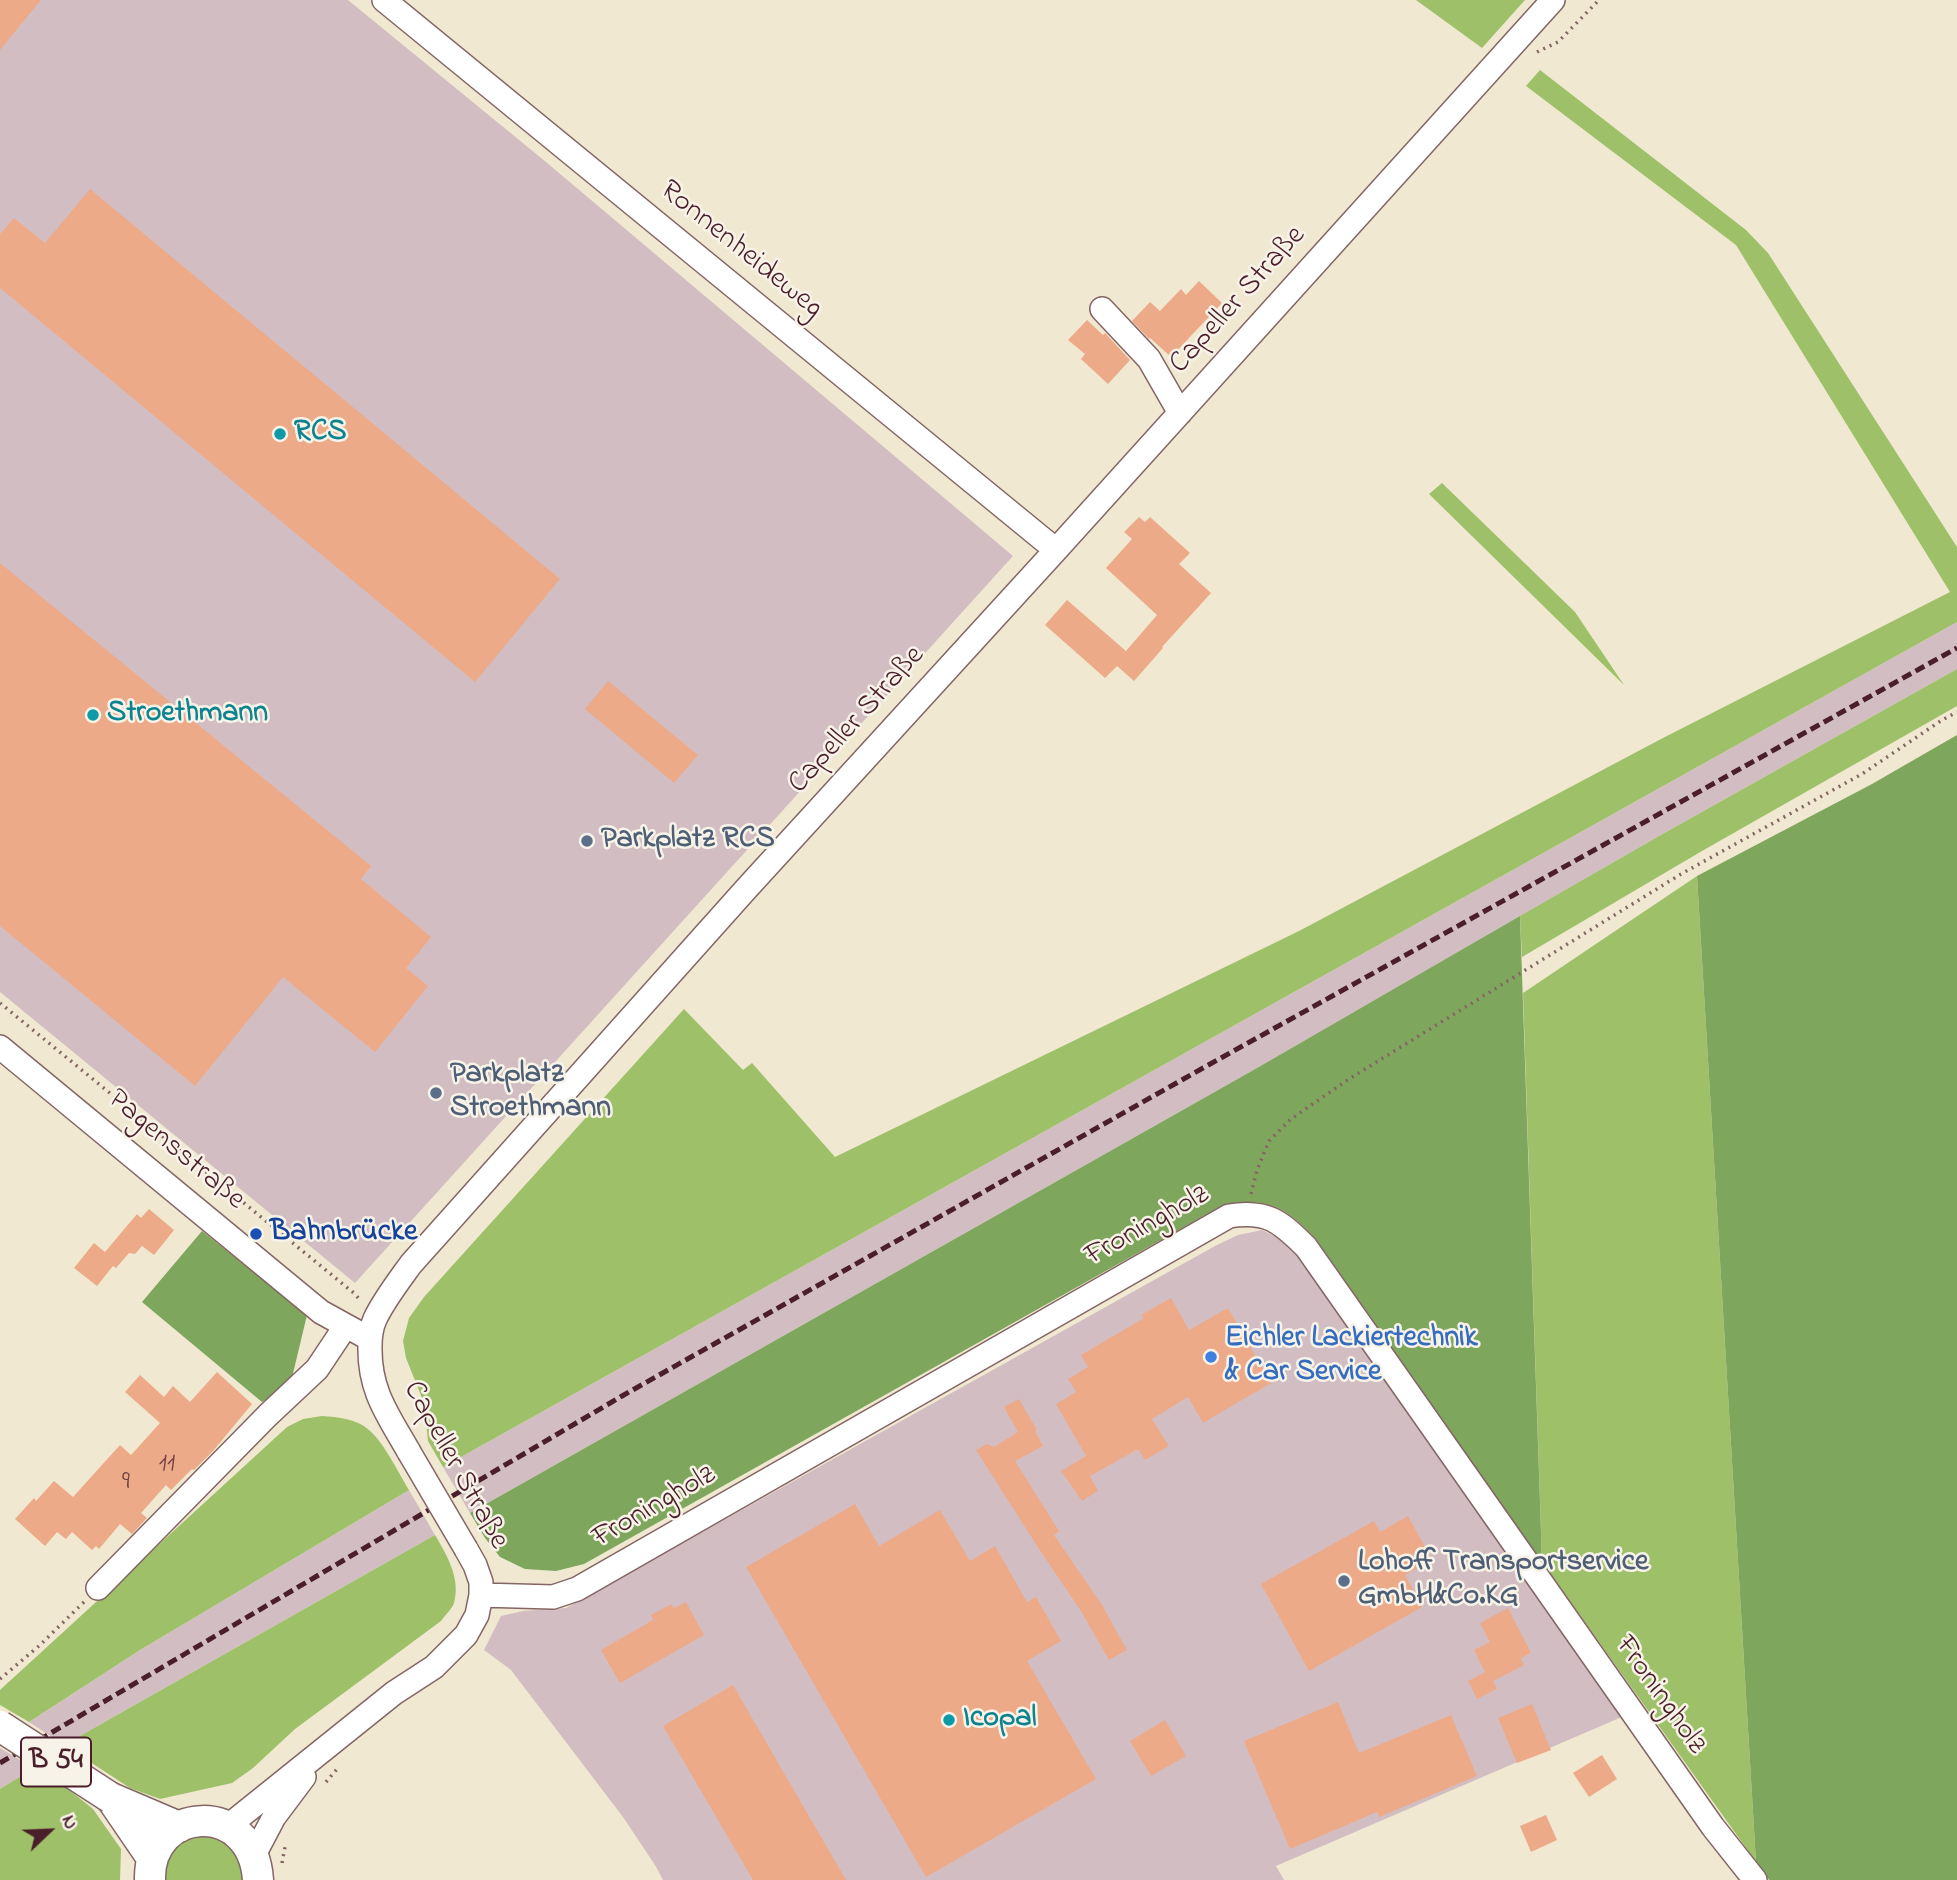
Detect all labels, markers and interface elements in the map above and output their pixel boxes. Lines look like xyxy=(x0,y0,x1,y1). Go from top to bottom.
street label: Ronnenheideweg xyxy=(651,174,829,328)
street label: Capeller Straße xyxy=(1163,220,1315,382)
place label: RCS xyxy=(294,416,347,452)
marker: RCS xyxy=(272,426,288,442)
street label: Capeller Straße xyxy=(782,640,934,802)
place label: Stroethmann xyxy=(107,697,268,733)
marker: Stroethmann xyxy=(85,707,101,723)
place label: Parkplatz RCS xyxy=(601,823,775,859)
marker: Parkplatz RCS xyxy=(579,833,595,849)
place label: Parkplatz Stroethmann xyxy=(450,1058,611,1128)
street label: Pagensstraße xyxy=(99,1083,251,1219)
marker: Parkplatz Stroethmann xyxy=(428,1085,444,1101)
street label: Froningholz xyxy=(1080,1178,1216,1276)
place label: Bahnbrücke xyxy=(270,1216,418,1252)
marker: Bahnbrücke xyxy=(248,1226,264,1242)
place label: Eichler Lackiertechnik & Car Service xyxy=(1225,1322,1478,1392)
marker: Eichler Lackiertechnik & Car Service xyxy=(1203,1349,1219,1365)
street label: Capeller Straße xyxy=(393,1376,515,1556)
house number: 11 xyxy=(159,1450,175,1482)
street label: Froningholz xyxy=(587,1458,723,1558)
house number: 9 xyxy=(122,1468,130,1500)
place label: Lohoff Transportservice GmbH&Co.KG xyxy=(1358,1546,1648,1616)
marker: Lohoff Transportservice GmbH&Co.KG xyxy=(1336,1573,1352,1589)
street label: Froningholz xyxy=(1605,1630,1713,1762)
place label: Icopal xyxy=(963,1702,1037,1738)
marker: Icopal xyxy=(941,1712,957,1728)
road number: B 54 xyxy=(21,1738,91,1786)
north arrow xyxy=(14,1796,84,1866)
text: N xyxy=(54,1811,84,1834)

